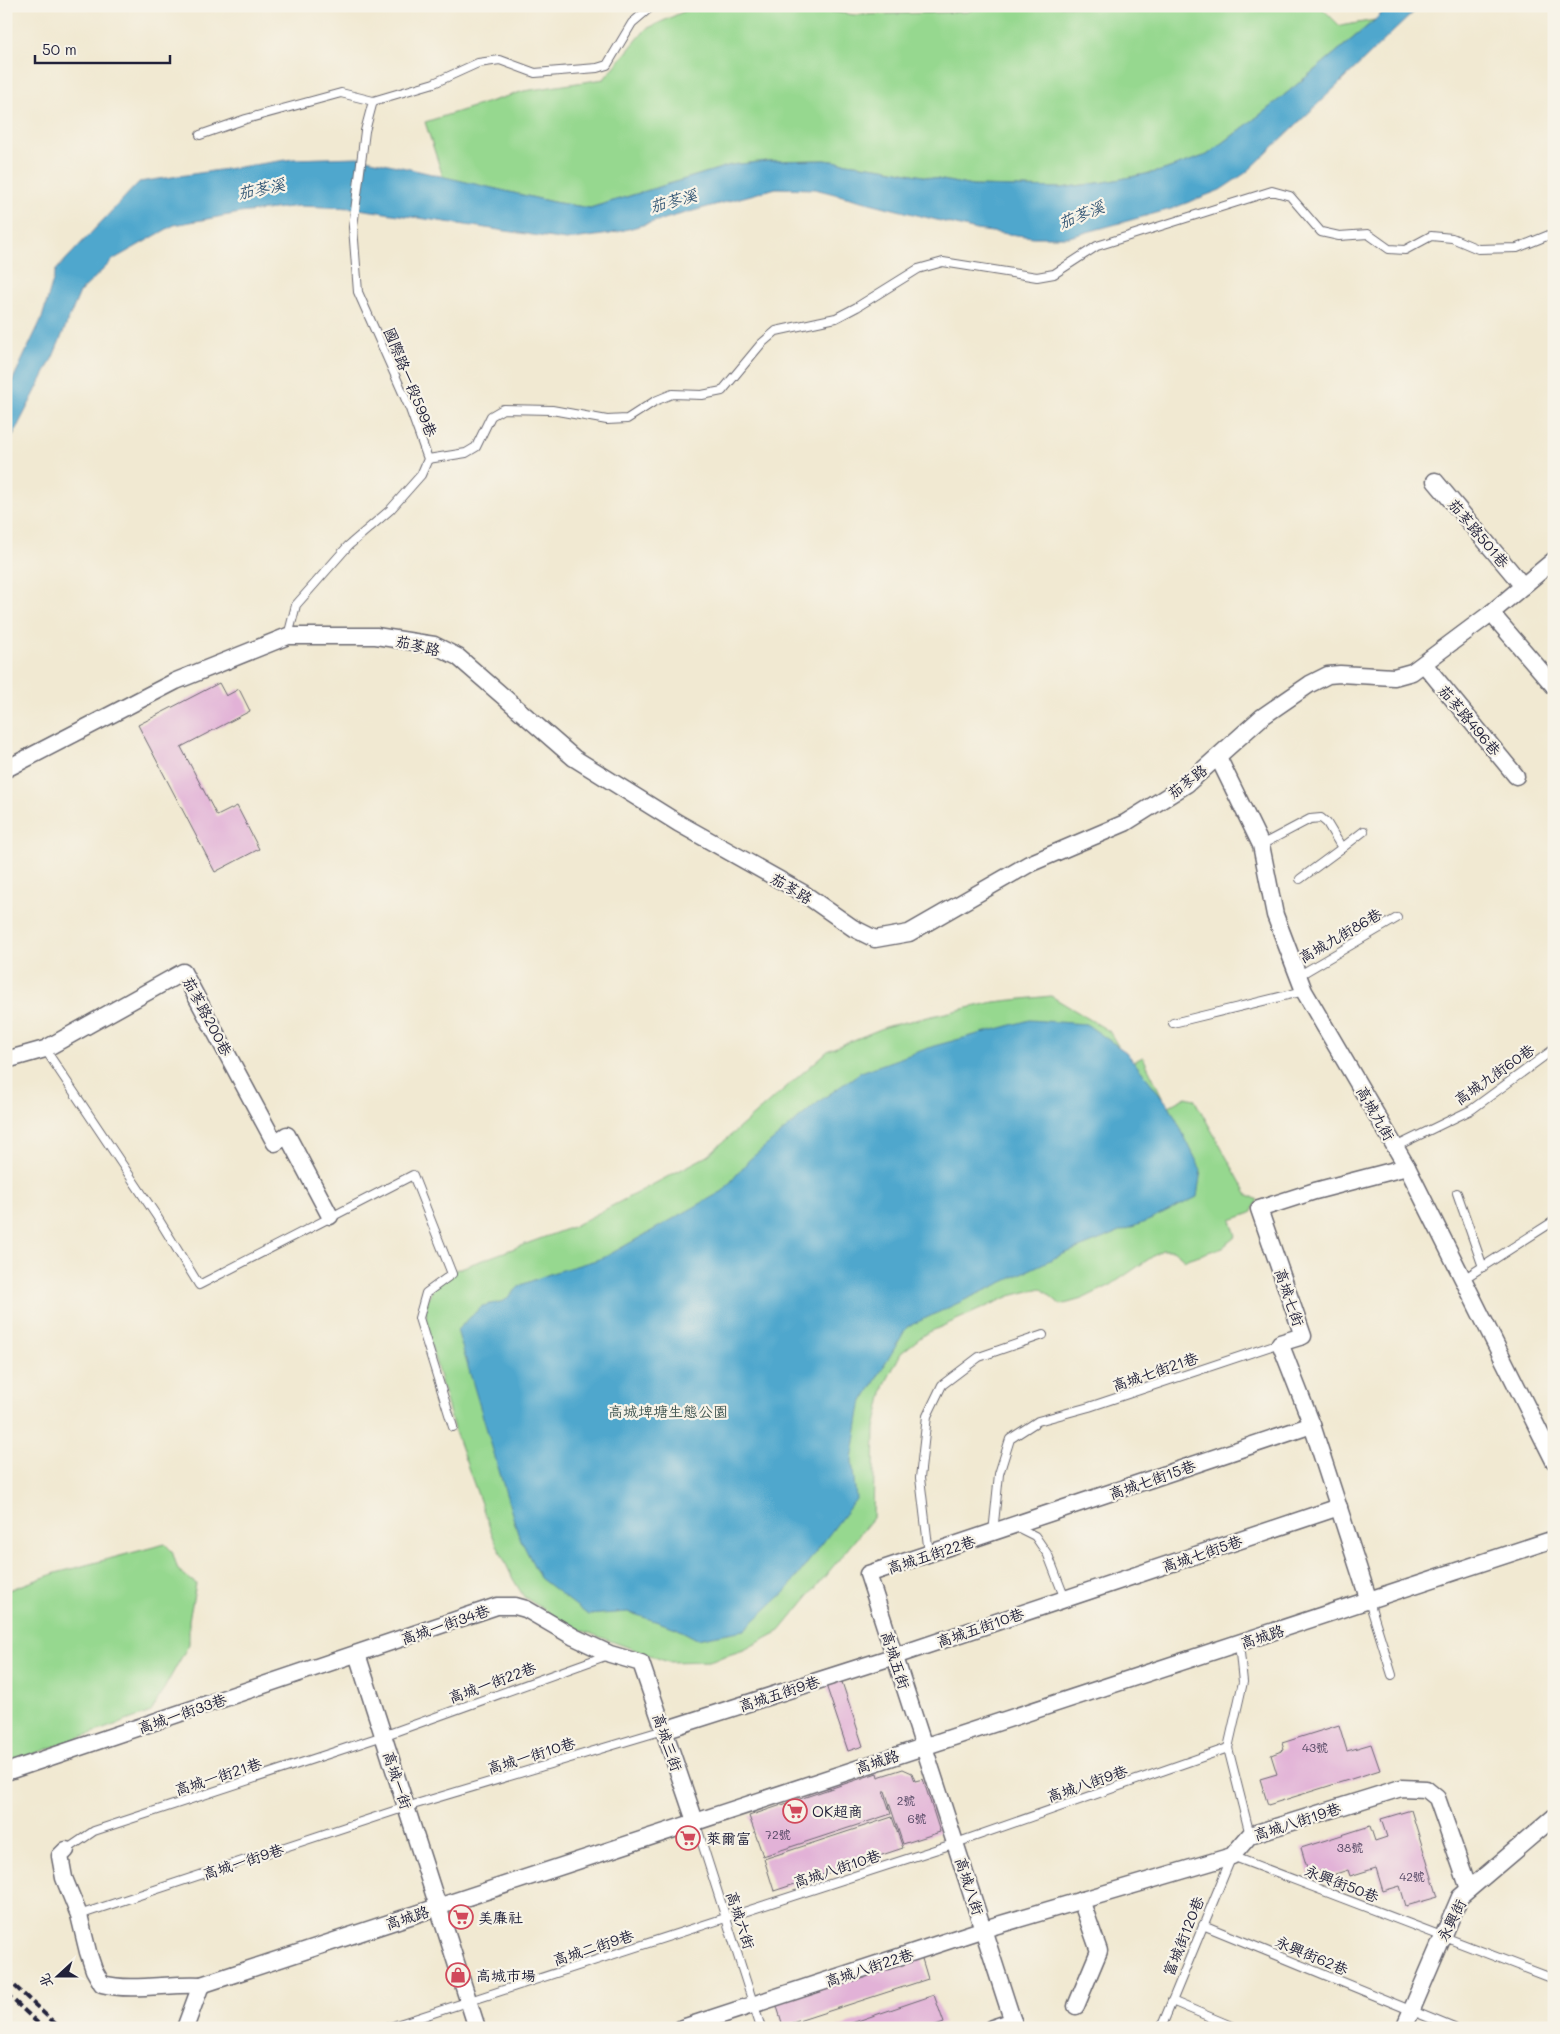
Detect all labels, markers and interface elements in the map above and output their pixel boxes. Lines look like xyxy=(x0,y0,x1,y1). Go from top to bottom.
scale bar xyxy=(35,32,170,64)
text: 50 m xyxy=(42,39,77,59)
water label: 茄苳溪 xyxy=(235,173,288,203)
water label: 茄苳溪 xyxy=(647,183,700,216)
water label: 茄苳溪 xyxy=(1055,195,1108,233)
street label: 國際路一段599巷 xyxy=(380,324,442,440)
street label: 茄苳路501巷 xyxy=(1444,494,1514,572)
street label: 茄苳路 xyxy=(394,630,442,660)
street label: 茄苳路496巷 xyxy=(1434,680,1506,760)
street label: 茄苳路 xyxy=(1163,759,1211,803)
street label: 茄苳路 xyxy=(768,868,816,908)
street label: 高城九街86巷 xyxy=(1295,903,1385,967)
street label: 茄苳路200巷 xyxy=(179,973,237,1059)
street label: 高城九街60巷 xyxy=(1450,1039,1538,1109)
street label: 高城九街 xyxy=(1352,1082,1400,1144)
street label: 高城七街 xyxy=(1271,1265,1309,1329)
street label: 高城七街21巷 xyxy=(1109,1347,1201,1395)
park label: 高城埤塘生態公園 xyxy=(608,1401,728,1421)
street label: 高城七街15巷 xyxy=(1106,1455,1198,1503)
street label: 高城五街22巷 xyxy=(884,1530,978,1578)
street label: 高城七街5巷 xyxy=(1159,1530,1245,1576)
street label: 高城一街34巷 xyxy=(398,1599,492,1649)
street label: 高城五街10巷 xyxy=(934,1603,1026,1651)
street label: 高城路 xyxy=(1238,1620,1286,1652)
street label: 高城五街 xyxy=(877,1628,915,1692)
street label: 高城一街22巷 xyxy=(445,1657,539,1707)
street label: 高城五街9巷 xyxy=(736,1671,822,1715)
street label: 高城一街33巷 xyxy=(135,1688,229,1738)
street label: 高城三街 xyxy=(649,1710,687,1774)
street label: 高城一街10巷 xyxy=(485,1732,577,1778)
house number: 43號 xyxy=(1302,1739,1328,1755)
street label: 高城路 xyxy=(853,1745,901,1777)
street label: 高城一街 xyxy=(379,1748,417,1812)
street label: 高城一街21巷 xyxy=(172,1753,264,1799)
street label: 高城八街9巷 xyxy=(1044,1760,1130,1806)
house number: 2號 xyxy=(897,1792,915,1808)
street label: 高城八街19巷 xyxy=(1251,1797,1343,1845)
supermarket icon: OK超商 xyxy=(782,1798,808,1824)
place label: OK超商 xyxy=(812,1801,863,1821)
house number: 6號 xyxy=(907,1810,927,1826)
supermarket icon: 萊爾富 xyxy=(675,1825,701,1851)
house number: 72號 xyxy=(765,1826,791,1842)
place label: 萊爾富 xyxy=(706,1828,751,1848)
street label: 高城一街9巷 xyxy=(200,1839,286,1883)
house number: 38號 xyxy=(1337,1839,1363,1855)
street label: 高城八街10巷 xyxy=(791,1844,883,1892)
street label: 高城八街 xyxy=(951,1854,989,1918)
street label: 永興街50巷 xyxy=(1302,1860,1382,1906)
house number: 42號 xyxy=(1399,1868,1425,1884)
street label: 高城六街 xyxy=(722,1888,760,1952)
street label: 富城街120巷 xyxy=(1158,1893,1208,1979)
street label: 永興街 xyxy=(1432,1895,1470,1945)
street label: 高城路 xyxy=(383,1901,431,1933)
supermarket icon: 美廉社 xyxy=(448,1904,474,1930)
place label: 美廉社 xyxy=(478,1907,523,1927)
street label: 高城二街9巷 xyxy=(550,1925,636,1969)
street label: 永興街62巷 xyxy=(1272,1931,1352,1979)
street label: 高城八街22巷 xyxy=(822,1943,916,1991)
north arrow xyxy=(32,1952,82,2002)
shop icon: 高城市場 xyxy=(445,1962,471,1988)
place label: 高城市場 xyxy=(476,1965,536,1985)
text: 北 xyxy=(34,1971,57,1991)

